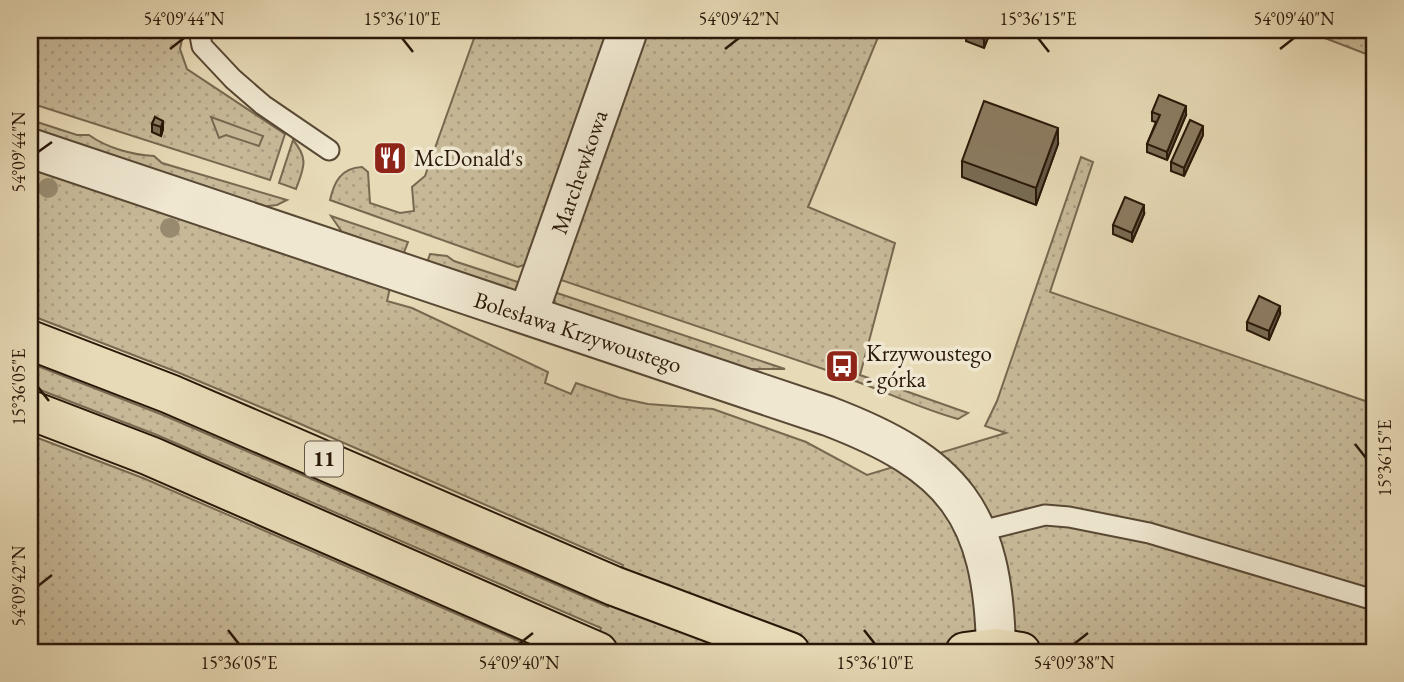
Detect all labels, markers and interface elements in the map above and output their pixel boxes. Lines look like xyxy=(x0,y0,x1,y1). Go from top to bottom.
text: 54°09'44"N xyxy=(144,7,225,30)
text: 15°36'10"E xyxy=(364,7,440,30)
text: 54°09'42"N xyxy=(699,7,780,30)
text: 15°36'15"E xyxy=(1000,7,1076,30)
text: 54°09'40"N xyxy=(1254,7,1335,30)
street label: Marchewkowa xyxy=(544,105,615,238)
text: 54°09'44"N xyxy=(7,111,30,192)
restaurant icon: McDonald's xyxy=(371,139,409,177)
place label: McDonald's xyxy=(414,143,523,173)
street label: Bolesława Krzywoustego xyxy=(470,284,686,380)
place label: Krzywoustego - górka xyxy=(866,338,992,394)
bus stop icon: Krzywoustego - górka xyxy=(823,347,861,385)
text: 15°36'05"E xyxy=(7,349,30,425)
text: 15°36'15"E xyxy=(1373,420,1396,496)
road number: 11 xyxy=(305,442,343,476)
text: 54°09'42"N xyxy=(7,545,30,626)
text: 15°36'05"E xyxy=(201,651,277,674)
text: 54°09'40"N xyxy=(479,651,560,674)
text: 15°36'10"E xyxy=(837,651,913,674)
text: 54°09'38"N xyxy=(1034,651,1115,674)

